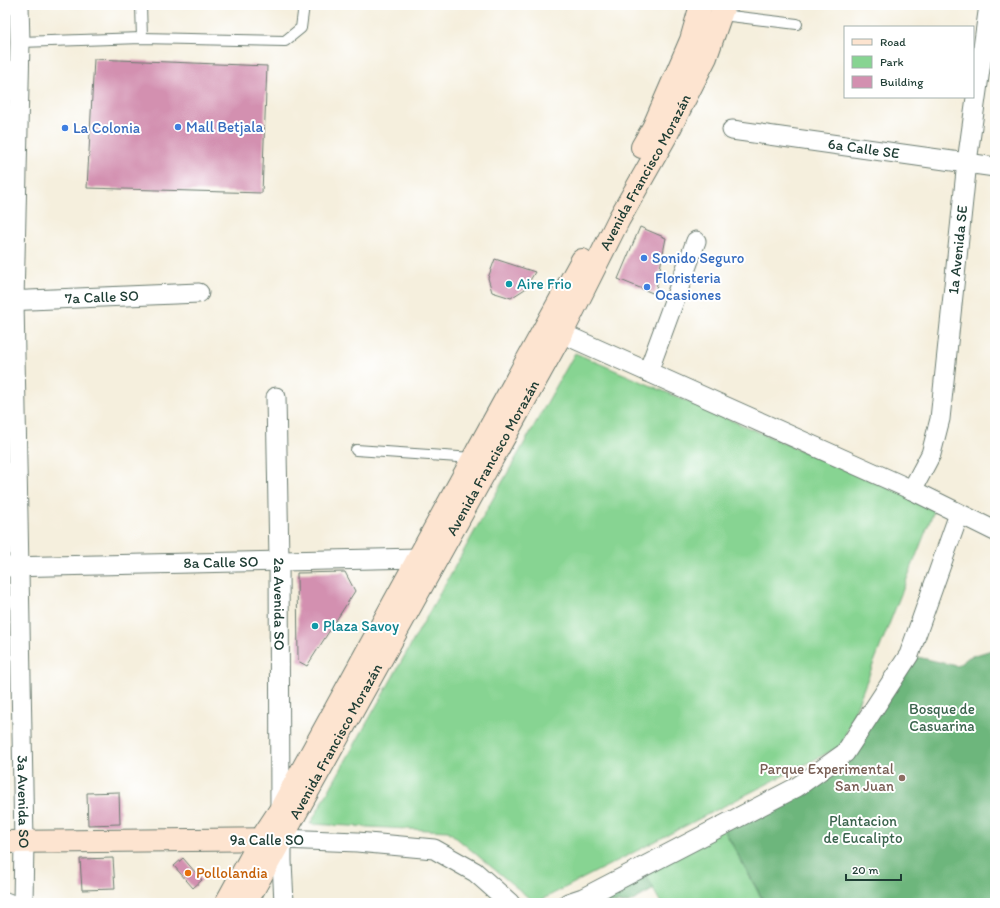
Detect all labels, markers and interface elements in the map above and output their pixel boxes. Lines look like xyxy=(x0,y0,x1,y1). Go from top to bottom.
legend xyxy=(844,26,974,98)
text: Road xyxy=(880,35,906,49)
text: Park xyxy=(880,55,904,69)
text: Building xyxy=(880,75,924,89)
street label: Avenida Francisco Morazán xyxy=(596,91,695,253)
place label: Mall Betjala xyxy=(186,118,263,136)
place label: La Colonia xyxy=(73,119,141,137)
marker: Mall Betjala xyxy=(173,122,183,132)
marker: La Colonia xyxy=(60,123,70,133)
street label: 6a Calle SE xyxy=(827,135,901,162)
street label: 1a Avenida SE xyxy=(944,204,971,295)
place label: Sonido Seguro xyxy=(652,249,745,267)
marker: Sonido Seguro xyxy=(639,253,649,263)
place label: Floristeria Ocasiones xyxy=(655,269,721,304)
place label: Aire Frio xyxy=(517,275,572,293)
marker: Aire Frio xyxy=(504,279,514,289)
marker: Floristeria Ocasiones xyxy=(642,282,652,292)
street label: 7a Calle SO xyxy=(64,286,139,308)
street label: Avenida Francisco Morazán xyxy=(442,377,543,539)
street label: 8a Calle SO xyxy=(183,552,259,572)
street label: 2a Avenida SO xyxy=(270,557,288,651)
place label: Plaza Savoy xyxy=(323,617,399,635)
marker: Plaza Savoy xyxy=(310,621,320,631)
street label: Avenida Francisco Morazán xyxy=(285,660,386,822)
park label: Bosque de Casuarina xyxy=(909,700,975,735)
street label: 3a Avenida SO xyxy=(13,755,33,849)
place label: Parque Experimental San Juan xyxy=(759,760,895,795)
marker: Parque Experimental San Juan xyxy=(897,773,907,783)
park label: Plantacion de Eucalipto xyxy=(823,812,903,847)
street label: 9a Calle SO xyxy=(230,831,304,849)
scale bar xyxy=(846,856,901,882)
text: 20 m xyxy=(852,863,879,877)
place label: Pollolandia xyxy=(196,864,268,882)
marker: Pollolandia xyxy=(183,868,193,878)

